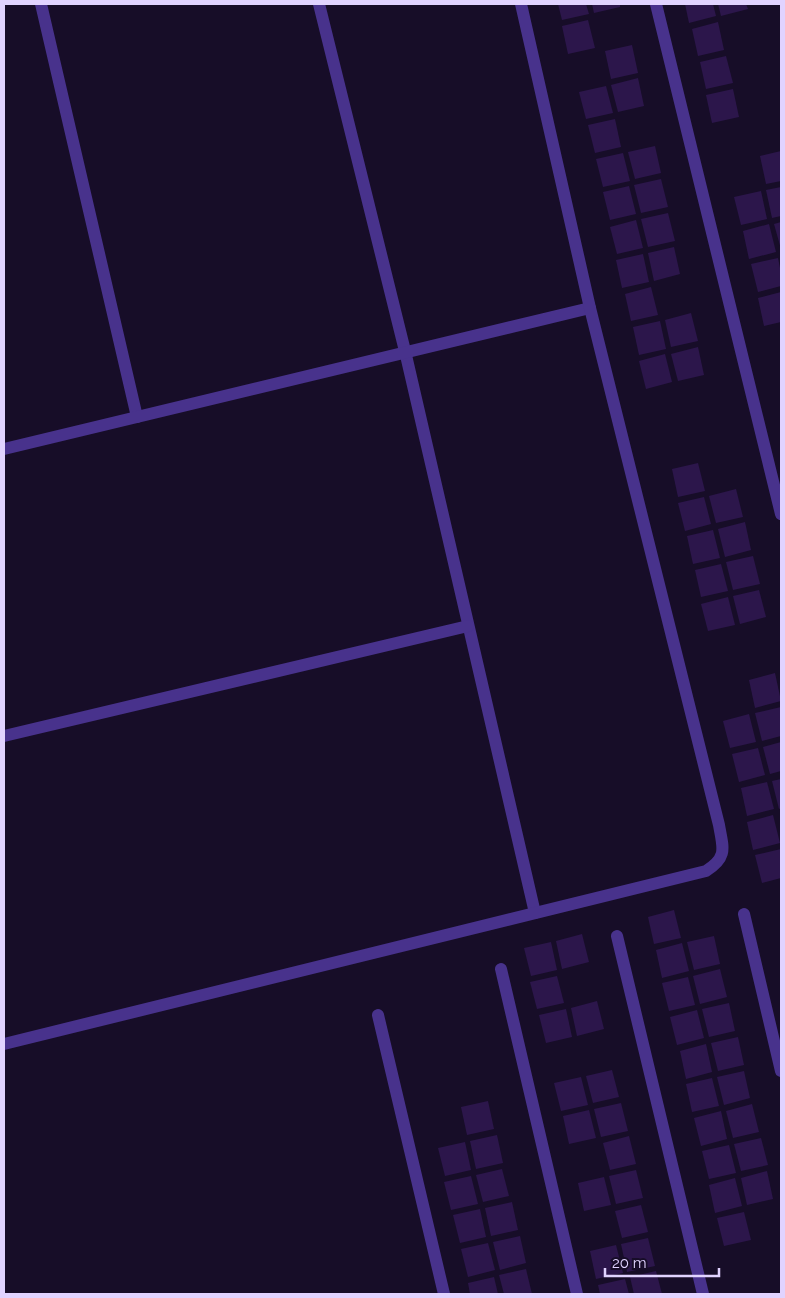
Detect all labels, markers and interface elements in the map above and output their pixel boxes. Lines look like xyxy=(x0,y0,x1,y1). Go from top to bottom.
scale bar xyxy=(605,1246,719,1278)
text: 20 m xyxy=(612,1254,647,1272)

